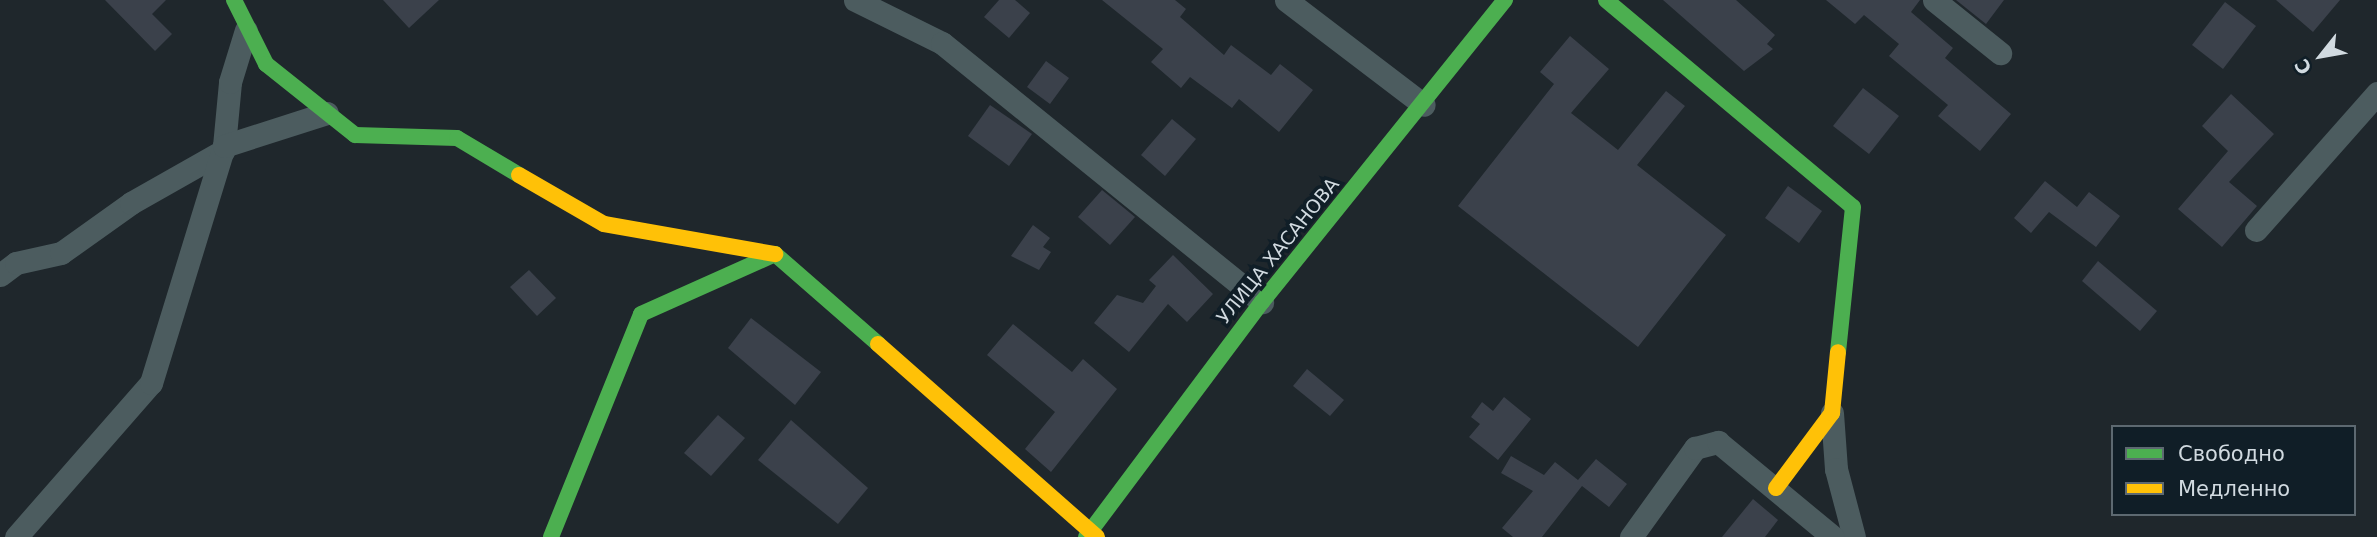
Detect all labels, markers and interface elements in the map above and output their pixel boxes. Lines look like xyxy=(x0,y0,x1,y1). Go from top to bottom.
north arrow xyxy=(2286,21,2356,91)
text: С xyxy=(2290,55,2316,78)
street label: УЛИЦА ХАСАНОВА xyxy=(1212,173,1344,329)
legend xyxy=(2111,425,2356,516)
text: Свободно xyxy=(2178,442,2285,466)
text: Медленно xyxy=(2178,477,2290,501)

